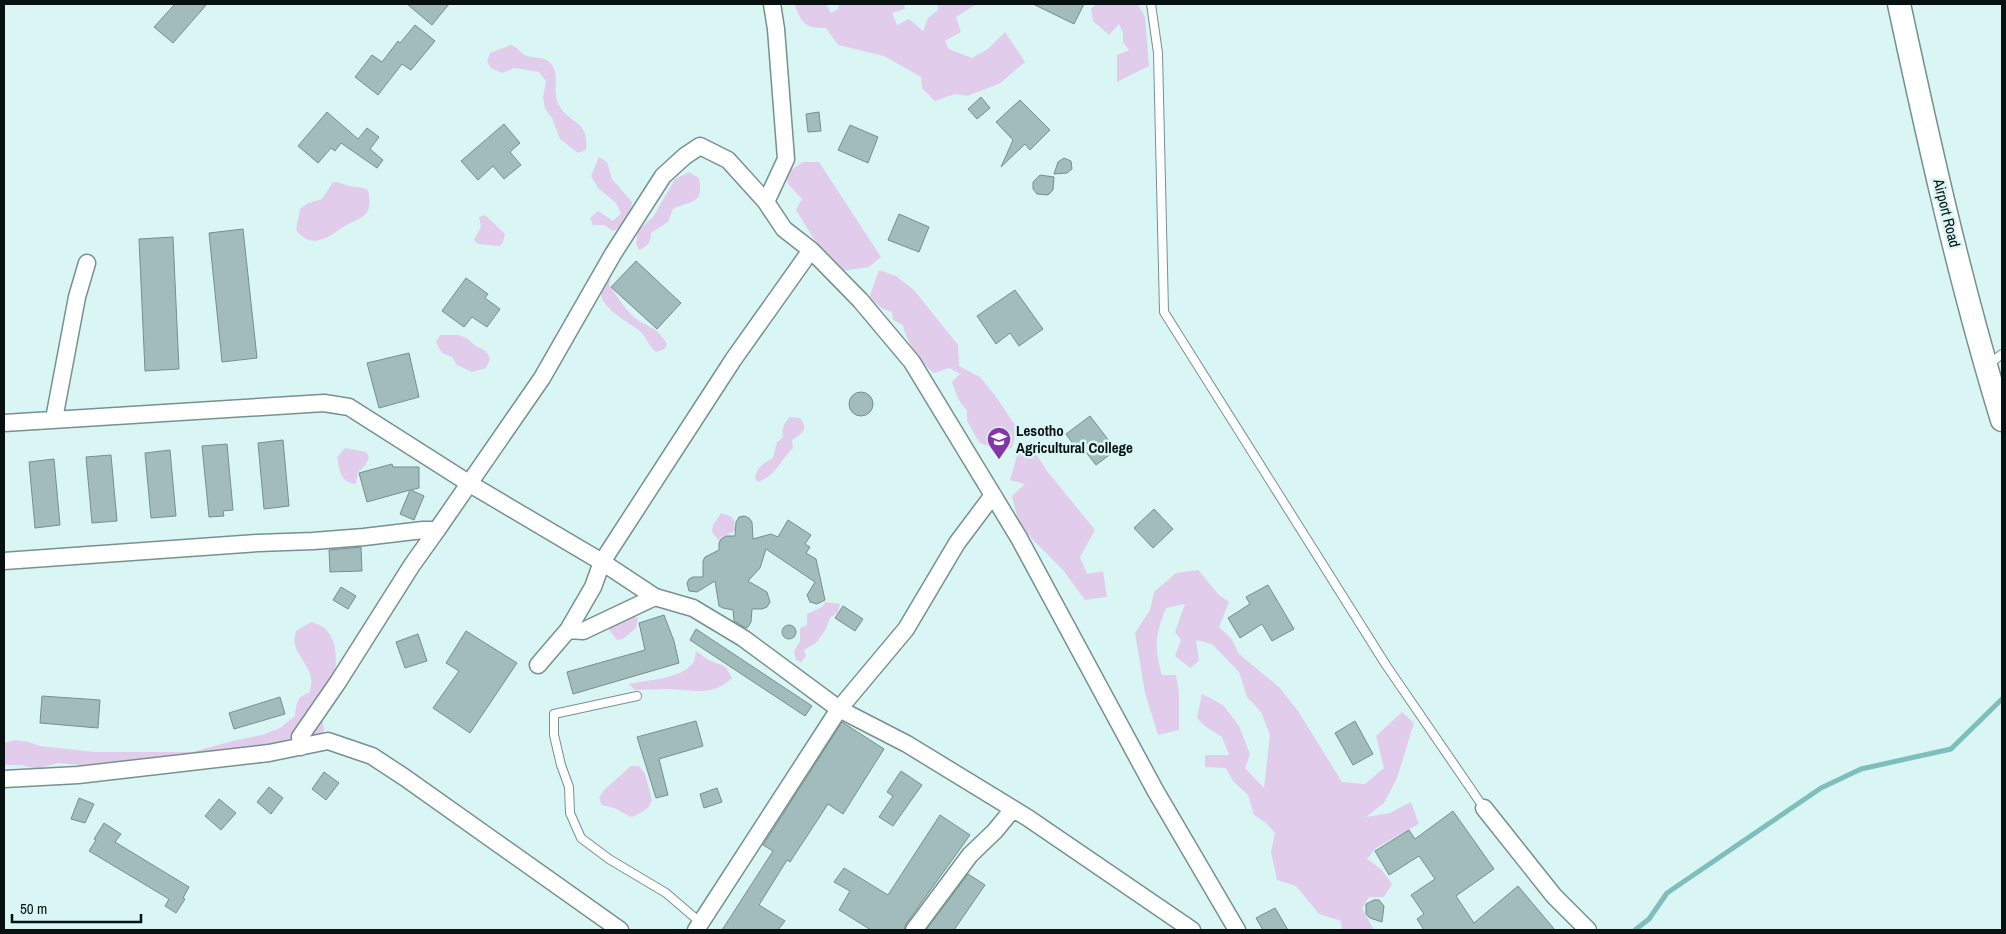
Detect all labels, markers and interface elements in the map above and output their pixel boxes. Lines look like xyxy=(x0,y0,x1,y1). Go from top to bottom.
street label: Airport Road xyxy=(1928,176,1966,249)
place label: Lesotho Agricultural College xyxy=(1016,420,1133,458)
school or university icon: Lesotho Agricultural College xyxy=(986,426,1012,460)
scale bar xyxy=(12,892,141,924)
text: 50 m xyxy=(20,898,47,919)

